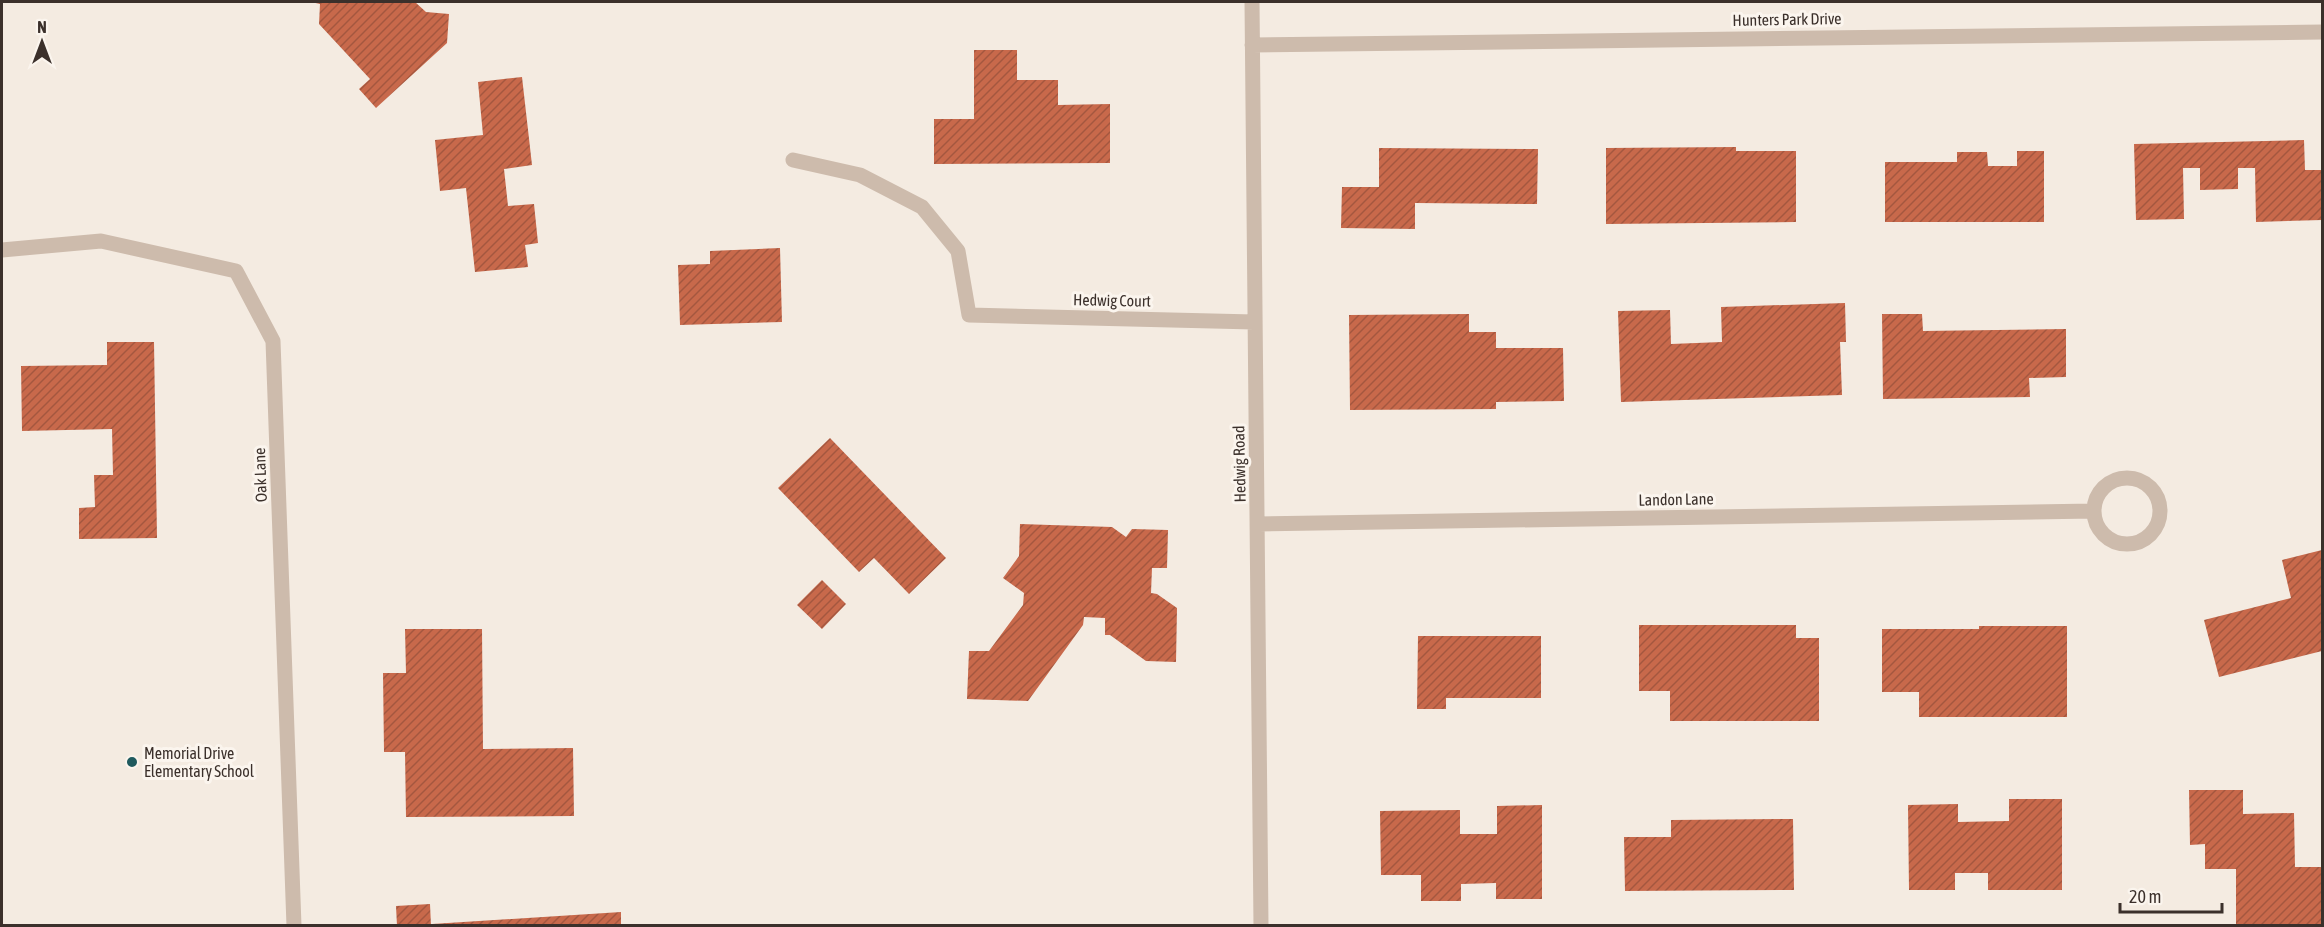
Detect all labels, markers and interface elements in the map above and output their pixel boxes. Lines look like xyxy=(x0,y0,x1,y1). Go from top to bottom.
street label: Hunters Park Drive xyxy=(1732,9,1842,29)
north arrow xyxy=(12,12,72,72)
text: N xyxy=(37,18,47,36)
street label: Hedwig Court xyxy=(1073,290,1152,311)
street label: Hedwig Road xyxy=(1229,425,1250,503)
street label: Oak Lane xyxy=(250,447,270,503)
street label: Landon Lane xyxy=(1638,489,1714,509)
place label: Memorial Drive Elementary School xyxy=(144,744,255,781)
marker: Memorial Drive Elementary School xyxy=(125,755,139,769)
scale bar xyxy=(2120,876,2222,914)
text: 20 m xyxy=(2129,886,2161,907)

